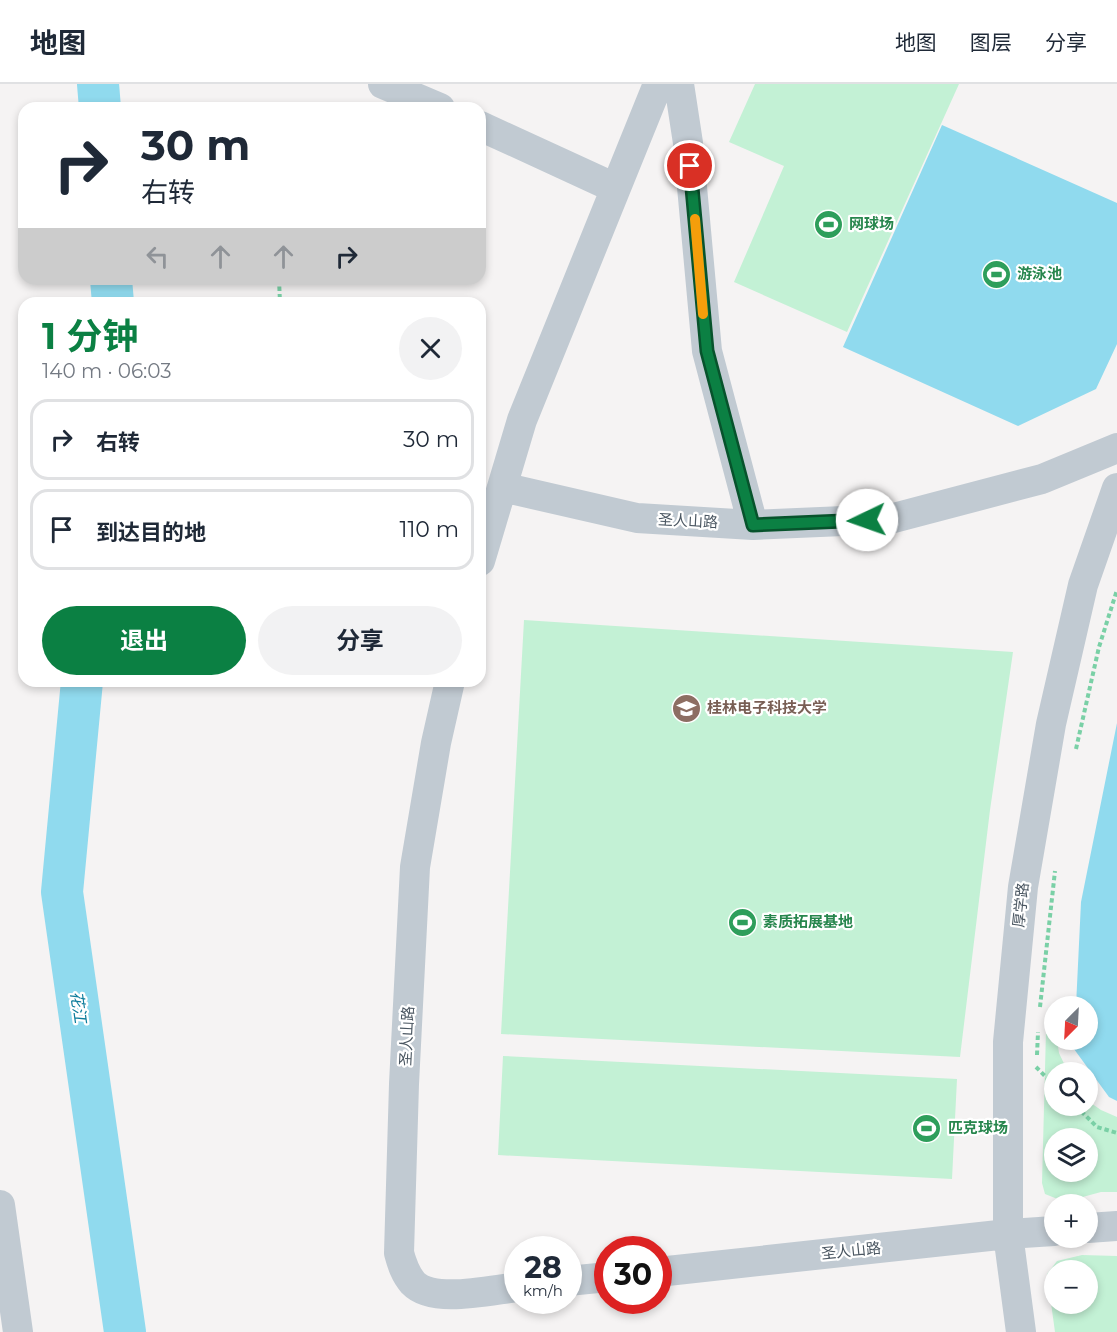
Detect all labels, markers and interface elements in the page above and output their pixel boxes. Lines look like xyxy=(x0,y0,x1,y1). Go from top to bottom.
text: 地图 xyxy=(30,26,86,60)
text: 地图 xyxy=(895,30,937,55)
text: 图层 xyxy=(970,30,1012,55)
text: 分享 xyxy=(1045,30,1087,55)
text: 30 m xyxy=(141,119,250,171)
icon: right xyxy=(42,126,120,204)
pin xyxy=(664,140,715,191)
icon: arrive xyxy=(673,149,706,182)
text: 右转 xyxy=(141,176,195,209)
sports icon: 网球场 xyxy=(812,208,844,240)
place label: 网球场 xyxy=(849,214,894,233)
icon: left xyxy=(141,240,174,273)
icon: ahead xyxy=(204,240,237,273)
icon: ahead xyxy=(267,240,300,273)
icon: right xyxy=(330,240,363,273)
sports icon: 游泳池 xyxy=(980,258,1012,290)
place label: 游泳池 xyxy=(1017,264,1062,283)
text: 1 分钟 xyxy=(42,314,138,358)
button: close xyxy=(399,317,462,380)
text: 140 m · 06:03 xyxy=(42,359,172,383)
icon: right xyxy=(45,423,78,456)
text: 30 m xyxy=(403,426,459,453)
text: 右转 xyxy=(96,429,140,456)
position arrow xyxy=(835,488,899,552)
street label: 圣人山路 xyxy=(658,509,718,532)
icon: arrive xyxy=(45,513,78,546)
text: 110 m xyxy=(399,516,459,543)
text: 到达目的地 xyxy=(96,519,206,546)
button: 退出 xyxy=(42,606,246,675)
button: 分享 xyxy=(258,606,462,675)
school or university icon: 桂林电子科技大学 xyxy=(670,692,702,724)
place label: 桂林电子科技大学 xyxy=(707,698,827,717)
street label: 厚学路 xyxy=(1009,882,1032,928)
sports icon: 素质拓展基地 xyxy=(726,906,758,938)
place label: 素质拓展基地 xyxy=(763,912,853,931)
water label: 花江 xyxy=(67,990,90,1026)
north arrow xyxy=(1044,996,1098,1050)
map controls xyxy=(1044,996,1098,1314)
street label: 圣人山路 xyxy=(395,1006,418,1066)
button: search xyxy=(1044,1062,1098,1116)
sports icon: 匹克球场 xyxy=(911,1112,943,1144)
place label: 匹克球场 xyxy=(948,1118,1008,1137)
button: layers xyxy=(1044,1128,1098,1182)
button: + xyxy=(1044,1194,1098,1248)
speed limit sign: 30 xyxy=(594,1236,672,1314)
street label: 圣人山路 xyxy=(820,1238,882,1263)
text: 28 xyxy=(524,1249,562,1286)
button: − xyxy=(1044,1260,1098,1314)
text: km/h xyxy=(523,1281,563,1300)

